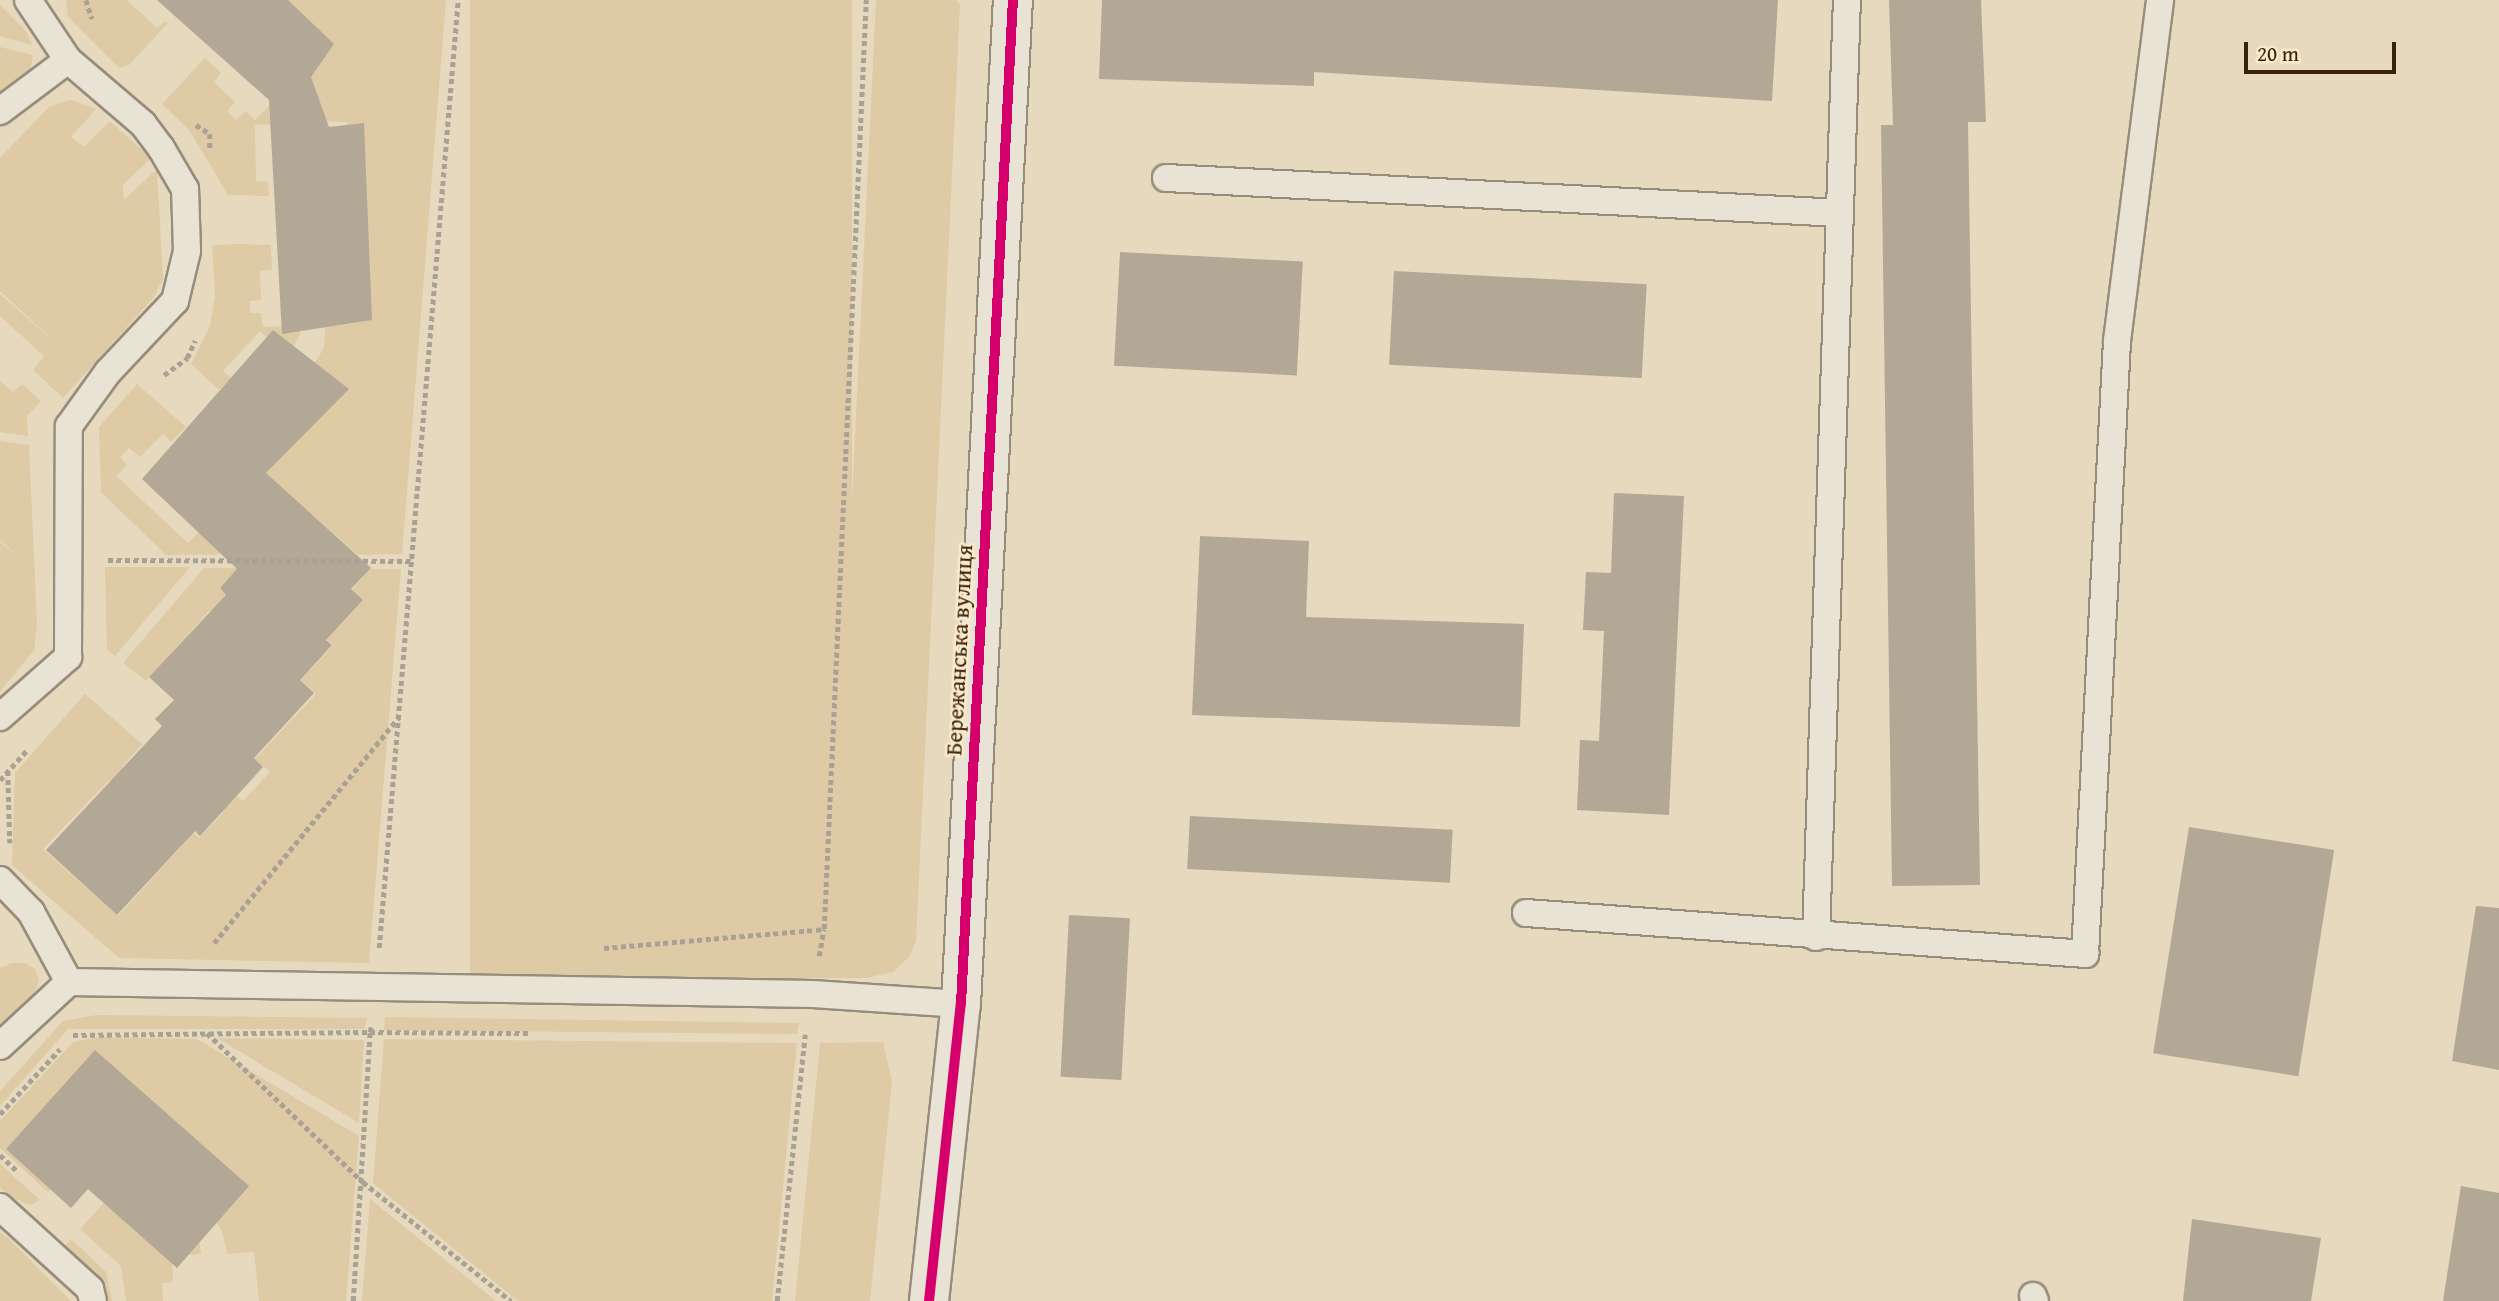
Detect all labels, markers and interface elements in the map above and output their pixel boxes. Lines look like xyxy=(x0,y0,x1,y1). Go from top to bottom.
scale bar xyxy=(2247,28,2399,72)
text: 20 m xyxy=(2257,38,2299,69)
street label: Бережанська вулиця xyxy=(940,544,978,756)

